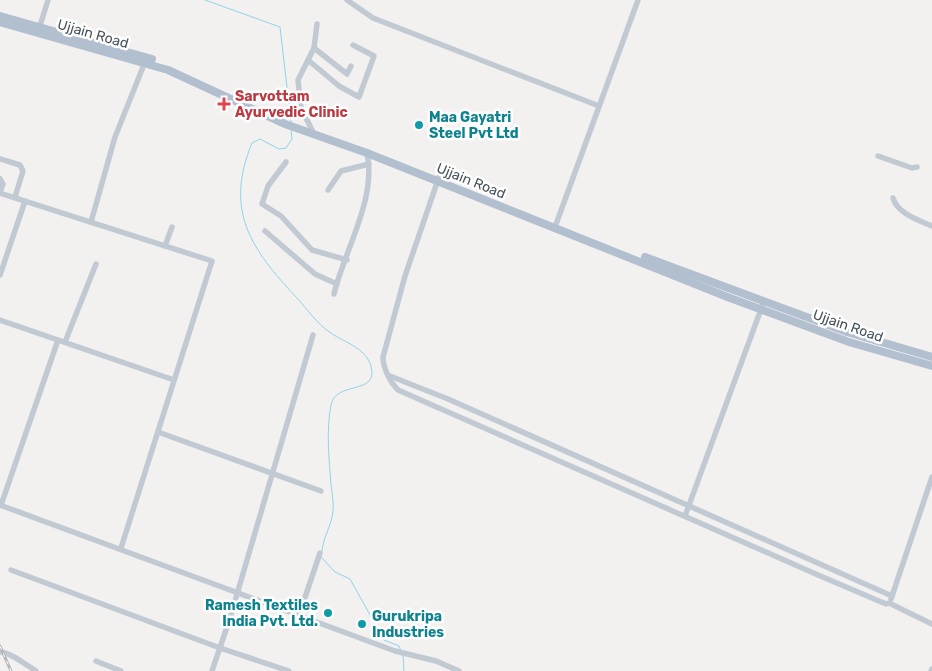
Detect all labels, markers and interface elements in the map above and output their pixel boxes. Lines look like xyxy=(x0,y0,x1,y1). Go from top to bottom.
street label: Ujjain Road xyxy=(55,16,131,52)
place label: Sarvottam Ayurvedic Clinic xyxy=(235,88,348,121)
marker: Sarvottam Ayurvedic Clinic xyxy=(217,97,231,111)
place label: Maa Gayatri Steel Pvt Ltd xyxy=(429,109,519,142)
marker: Maa Gayatri Steel Pvt Ltd xyxy=(413,119,425,131)
street label: Ujjain Road xyxy=(434,159,508,203)
street label: Ujjain Road xyxy=(811,306,885,346)
place label: Ramesh Textiles India Pvt. Ltd. xyxy=(205,597,318,630)
marker: Ramesh Textiles India Pvt. Ltd. xyxy=(322,607,334,619)
place label: Gurukripa Industries xyxy=(372,608,444,641)
marker: Gurukripa Industries xyxy=(356,618,368,630)

